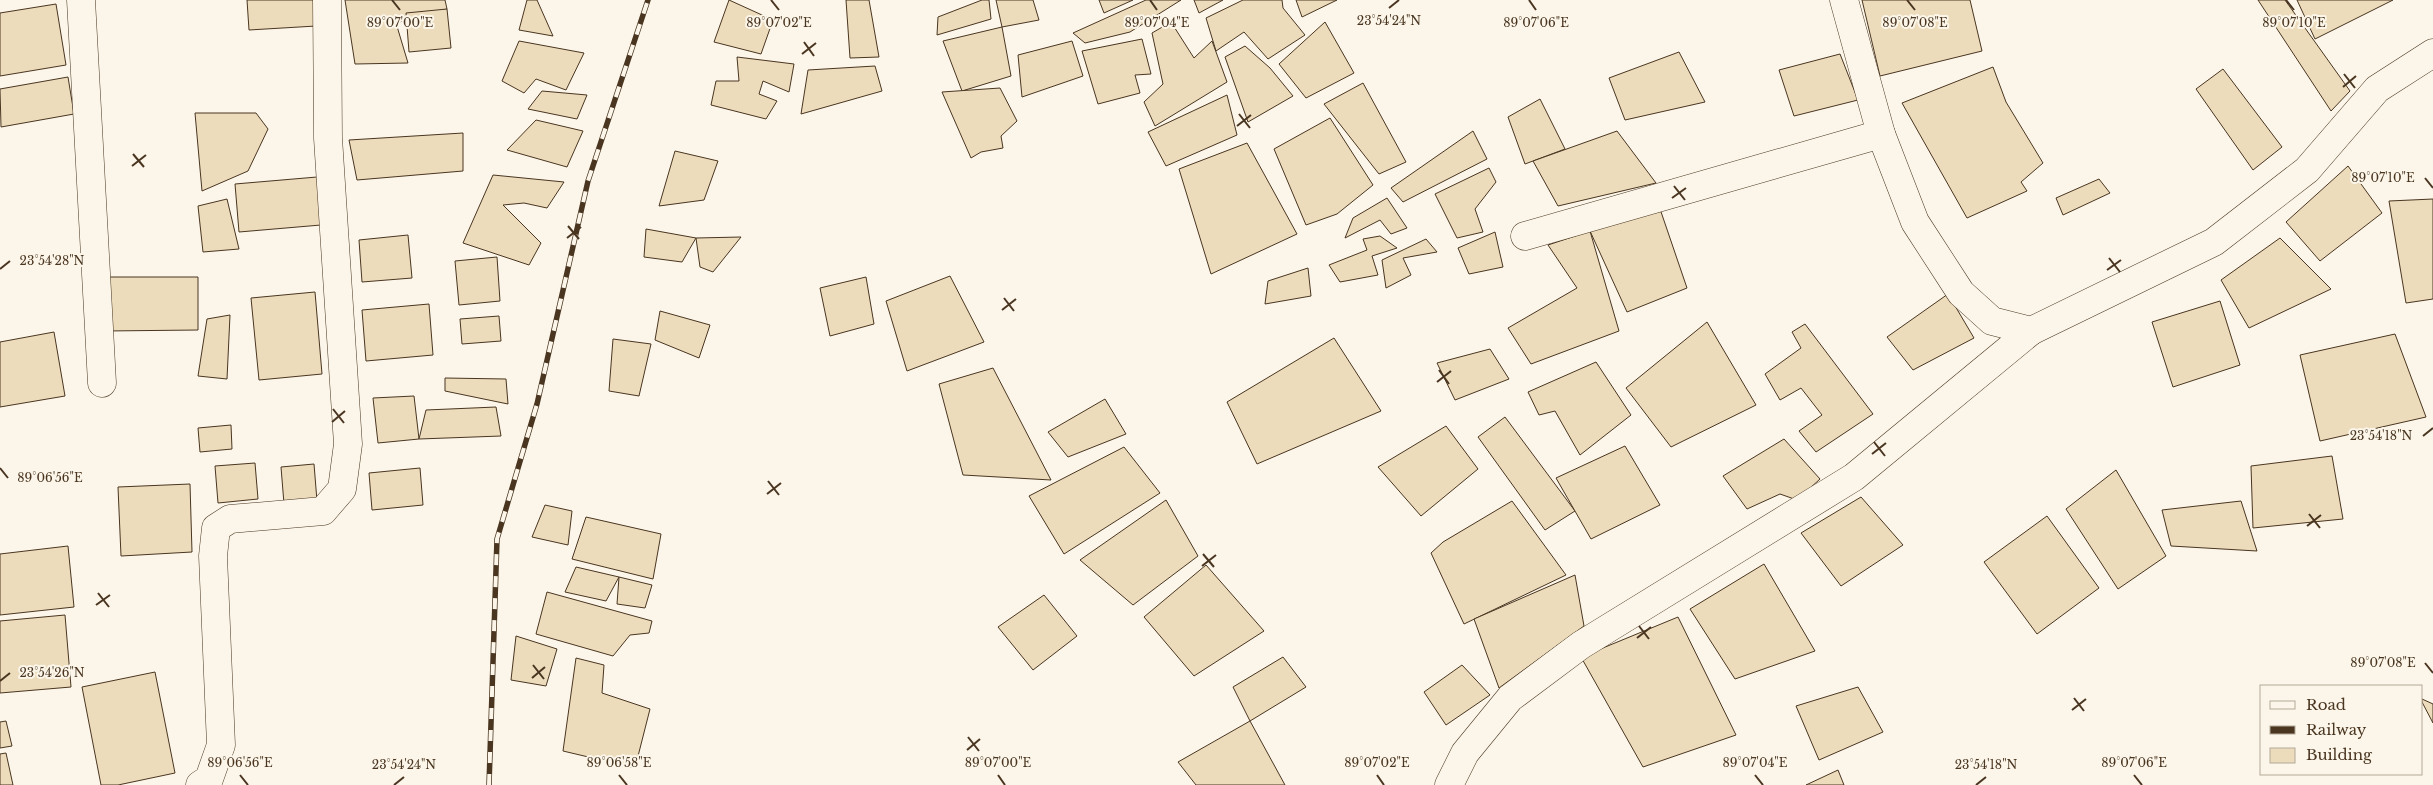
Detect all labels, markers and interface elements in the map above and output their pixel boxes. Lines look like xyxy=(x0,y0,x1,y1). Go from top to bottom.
text: 23°54'24"N xyxy=(1357,13,1421,28)
text: 89°07'00"E xyxy=(367,15,434,30)
text: 89°07'02"E xyxy=(746,15,812,30)
text: 89°07'04"E xyxy=(1125,15,1190,30)
text: 89°07'06"E xyxy=(1503,15,1569,30)
text: 89°07'08"E xyxy=(1882,15,1948,30)
text: 89°07'10"E xyxy=(2262,15,2326,30)
text: 89°07'10"E xyxy=(2351,170,2415,185)
text: 23°54'28"N xyxy=(20,253,85,268)
text: 23°54'18"N xyxy=(2350,428,2413,443)
text: 89°06'56"E xyxy=(17,470,83,485)
text: 89°07'08"E xyxy=(2350,655,2416,670)
text: 23°54'26"N xyxy=(19,665,85,680)
legend xyxy=(2260,685,2423,775)
text: Road xyxy=(2306,695,2346,714)
text: Railway xyxy=(2306,720,2367,739)
text: Building xyxy=(2306,745,2373,764)
text: 89°06'56"E xyxy=(207,755,273,770)
text: 89°06'58"E xyxy=(587,755,652,770)
text: 89°07'00"E xyxy=(965,755,1032,770)
text: 89°07'02"E xyxy=(1344,755,1410,770)
text: 89°07'04"E xyxy=(1723,755,1788,770)
text: 89°07'06"E xyxy=(2101,755,2167,770)
text: 23°54'24"N xyxy=(372,757,436,772)
text: 23°54'18"N xyxy=(1955,757,2018,772)

